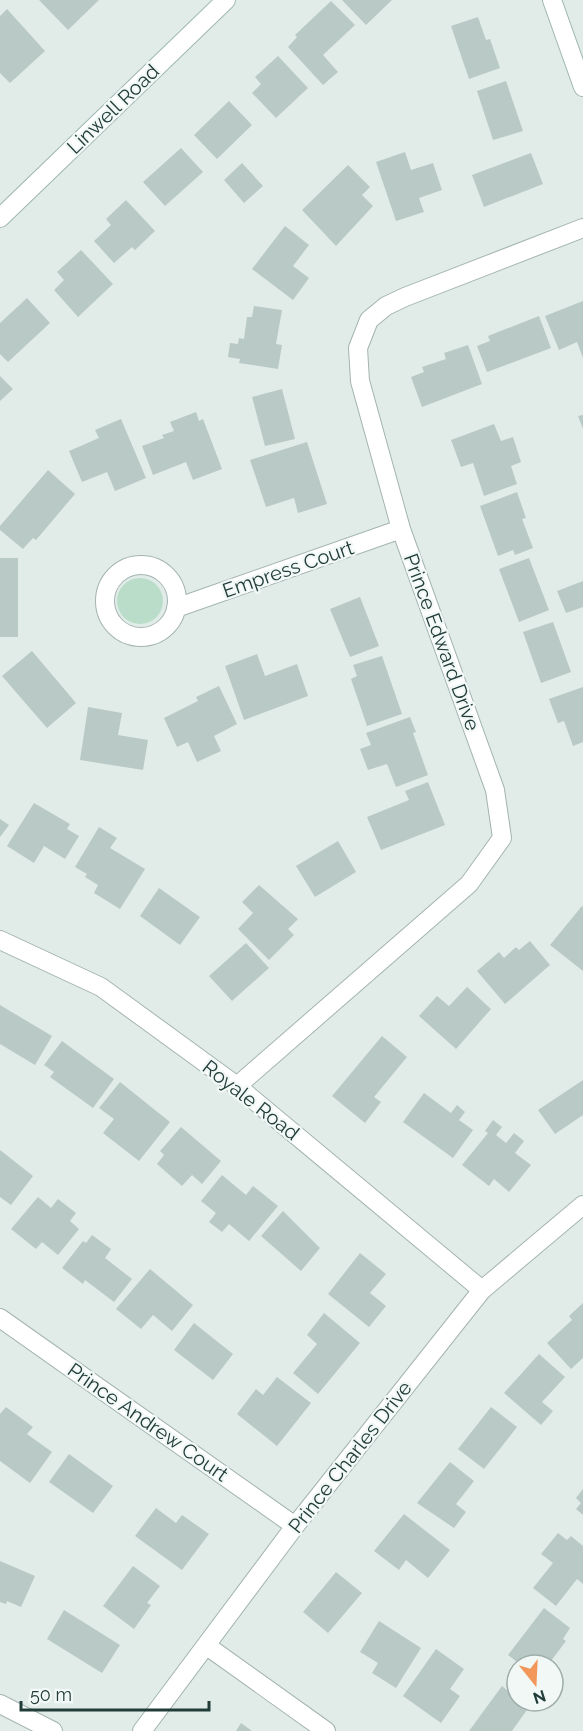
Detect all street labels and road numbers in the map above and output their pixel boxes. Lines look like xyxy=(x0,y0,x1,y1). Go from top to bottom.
street label: Linwell Road xyxy=(62,59,164,159)
street label: Empress Court xyxy=(219,535,357,603)
street label: Prince Edward Drive xyxy=(399,550,485,734)
street label: Royale Road xyxy=(198,1055,304,1145)
street label: Prince Andrew Court xyxy=(63,1358,233,1487)
street label: Prince Charles Drive xyxy=(283,1376,417,1538)

